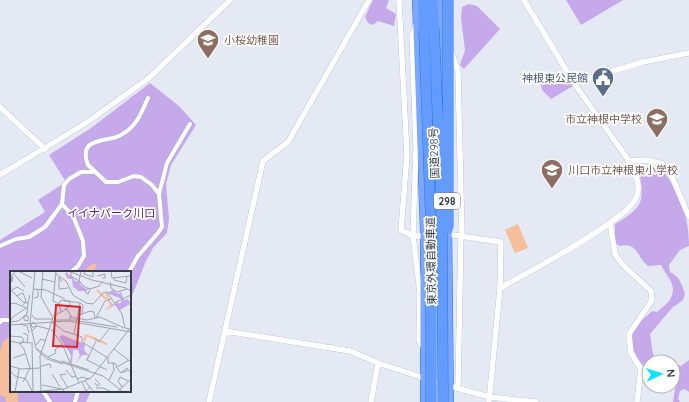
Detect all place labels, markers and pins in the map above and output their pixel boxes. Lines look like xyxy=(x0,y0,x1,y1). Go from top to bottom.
school or university icon: 小桜幼稚園 xyxy=(195,27,221,60)
place label: 小桜幼稚園 xyxy=(224,33,279,47)
public building icon: 神根東公民館 xyxy=(590,65,616,98)
place label: 神根東公民館 xyxy=(522,71,588,85)
school or university icon: 市立神根中学校 xyxy=(644,106,670,139)
place label: 市立神根中学校 xyxy=(565,112,642,126)
school or university icon: 川口市立神根東小学校 xyxy=(539,157,565,190)
place label: 川口市立神根東小学校 xyxy=(568,163,678,177)

